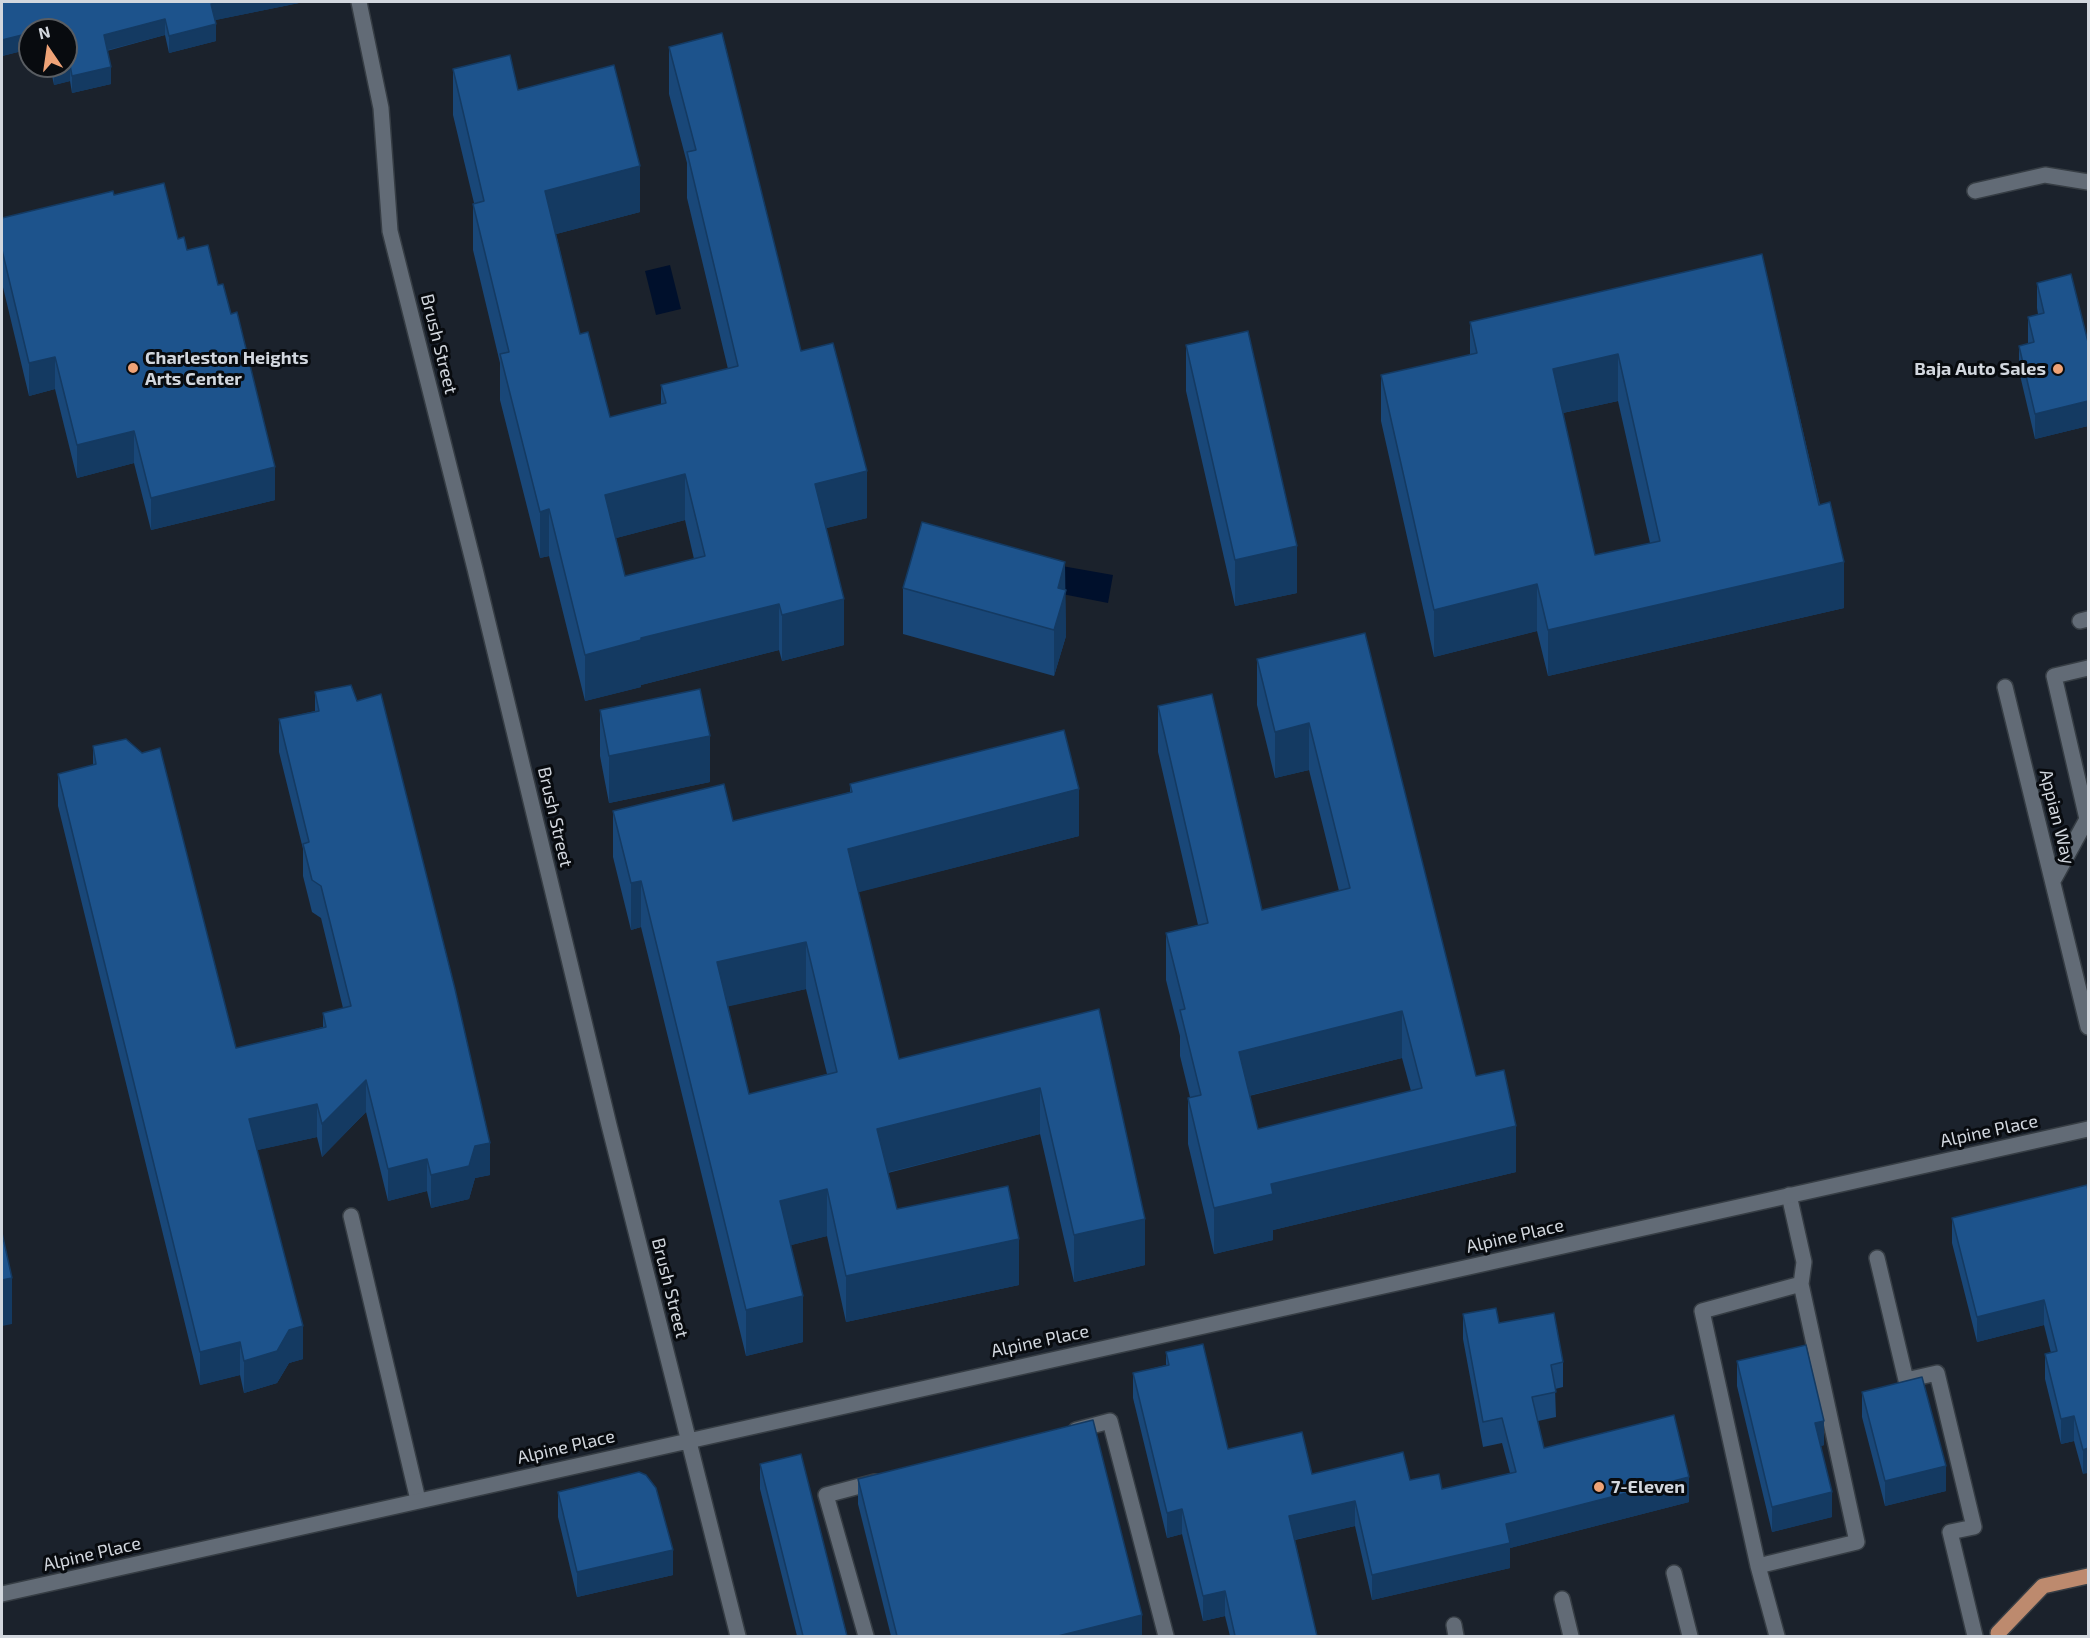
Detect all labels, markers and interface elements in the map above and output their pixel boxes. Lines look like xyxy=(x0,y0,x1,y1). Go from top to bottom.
north arrow xyxy=(18,18,78,78)
text: N xyxy=(37,21,52,42)
street label: Brush Street xyxy=(416,292,462,396)
place label: Charleston Heights Arts Center xyxy=(145,347,308,389)
place label: Baja Auto Sales xyxy=(1914,358,2046,380)
marker: Charleston Heights Arts Center xyxy=(126,361,140,375)
marker: Baja Auto Sales xyxy=(2051,362,2065,376)
street label: Brush Street xyxy=(533,765,577,869)
street label: Appian Way xyxy=(2035,767,2079,867)
street label: Alpine Place xyxy=(1938,1110,2040,1152)
street label: Alpine Place xyxy=(1464,1214,1566,1258)
street label: Brush Street xyxy=(647,1236,693,1340)
street label: Alpine Place xyxy=(989,1320,1091,1362)
street label: Alpine Place xyxy=(515,1425,617,1469)
place label: 7-Eleven xyxy=(1611,1476,1685,1498)
marker: 7-Eleven xyxy=(1592,1480,1606,1494)
street label: Alpine Place xyxy=(41,1532,143,1576)

